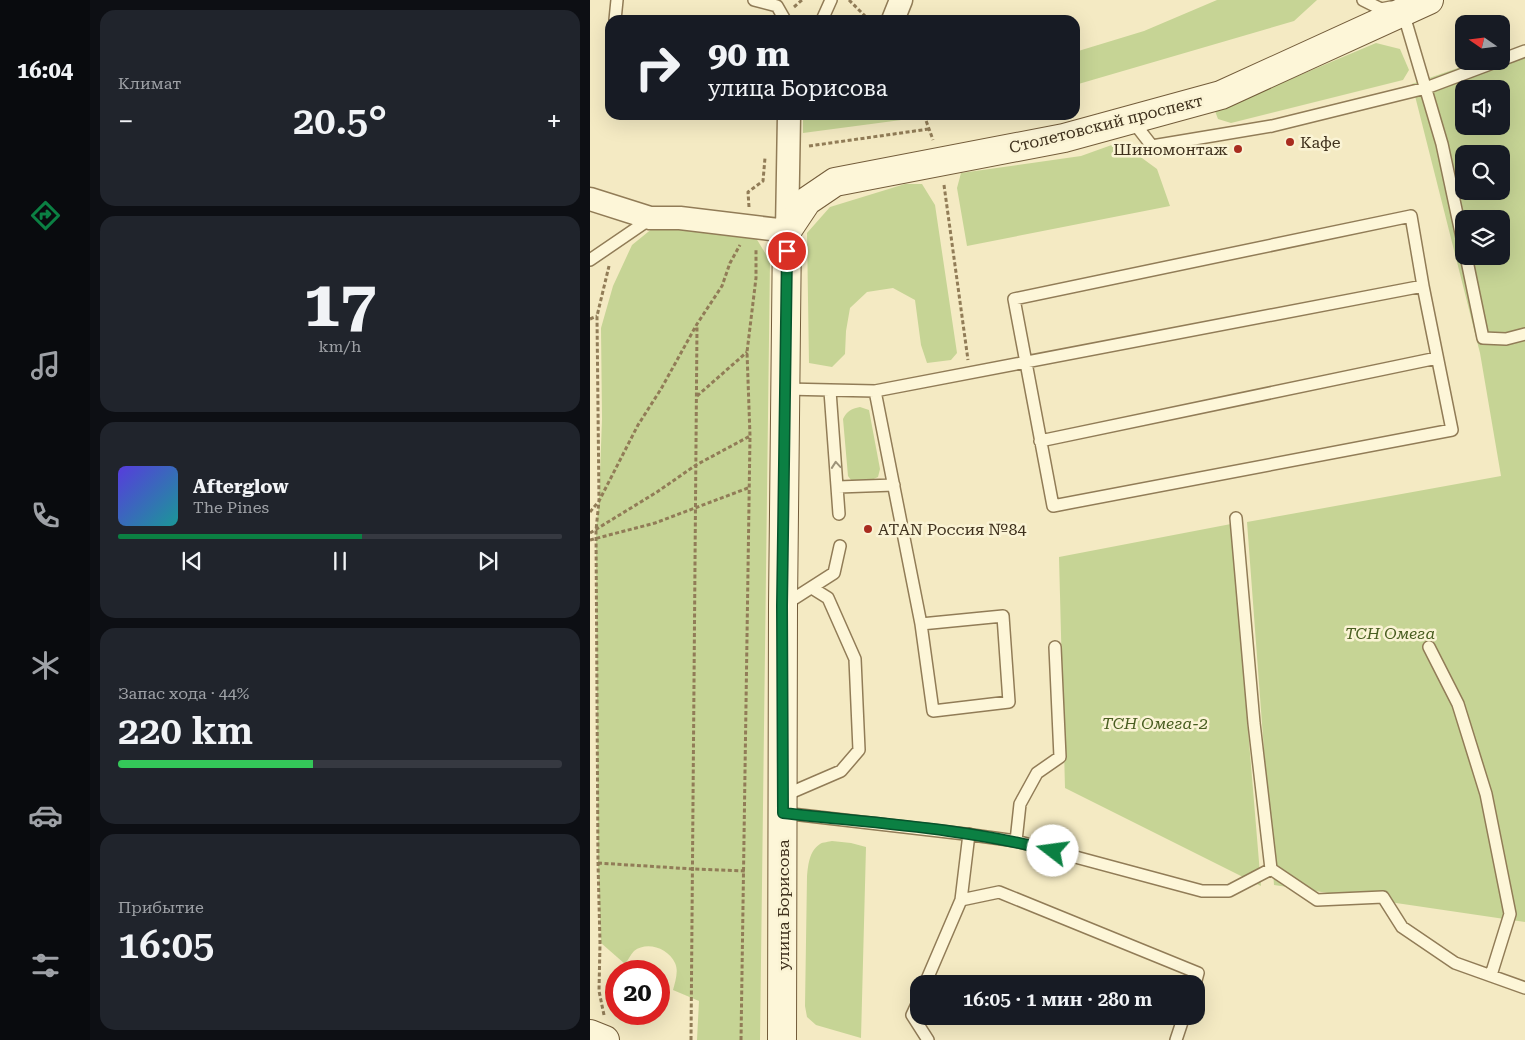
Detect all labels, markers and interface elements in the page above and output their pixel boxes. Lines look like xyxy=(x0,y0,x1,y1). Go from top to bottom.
north arrow xyxy=(1455,15,1510,70)
map controls xyxy=(1455,15,1510,265)
text: 90 m xyxy=(708,34,790,75)
icon: right xyxy=(625,35,690,100)
text: 16:04 xyxy=(17,58,73,83)
text: Климат xyxy=(118,74,181,93)
text: улица Борисова xyxy=(708,76,888,101)
button: sound xyxy=(1455,80,1510,135)
street label: Столетовский проспект xyxy=(1007,91,1205,157)
text: 20.5° xyxy=(293,99,387,143)
text: − xyxy=(118,105,134,138)
text: + xyxy=(546,105,562,138)
place label: Кафе xyxy=(1300,133,1341,152)
marker: Кафе xyxy=(1284,136,1296,148)
place label: Шиномонтаж xyxy=(1113,140,1228,159)
marker: Шиномонтаж xyxy=(1232,143,1244,155)
button: search xyxy=(1455,145,1510,200)
icon: directions xyxy=(28,198,63,233)
button: layers xyxy=(1455,210,1510,265)
pin xyxy=(766,230,808,272)
icon: arrive xyxy=(773,237,801,265)
text: 17 xyxy=(304,266,376,342)
text: km/h xyxy=(319,337,361,356)
icon: music xyxy=(28,348,63,383)
one-way arrow xyxy=(831,461,842,469)
text: Afterglow xyxy=(193,475,289,498)
icon: phone xyxy=(28,498,63,533)
text: The Pines xyxy=(193,498,269,517)
place label: ATAN Россия №84 xyxy=(878,520,1026,539)
marker: ATAN Россия №84 xyxy=(862,523,874,535)
icon: previous xyxy=(178,547,206,575)
icon: pause xyxy=(326,547,354,575)
icon: next xyxy=(474,547,502,575)
park label: ТСН Омега xyxy=(1345,624,1435,643)
icon: climate xyxy=(28,648,63,683)
text: Запас хода · 44% xyxy=(118,684,249,703)
text: 220 km xyxy=(118,709,253,753)
park label: ТСН Омега-2 xyxy=(1102,714,1208,733)
icon: car xyxy=(28,798,63,833)
position arrow xyxy=(1026,824,1078,876)
street label: улица Борисова xyxy=(774,839,793,970)
text: Прибытие xyxy=(118,898,204,917)
text: 16:05 xyxy=(118,923,214,967)
icon: filters xyxy=(28,948,63,983)
speed limit sign: 20 xyxy=(605,960,670,1025)
text: 16:05 · 1 мин · 280 m xyxy=(963,988,1152,1011)

